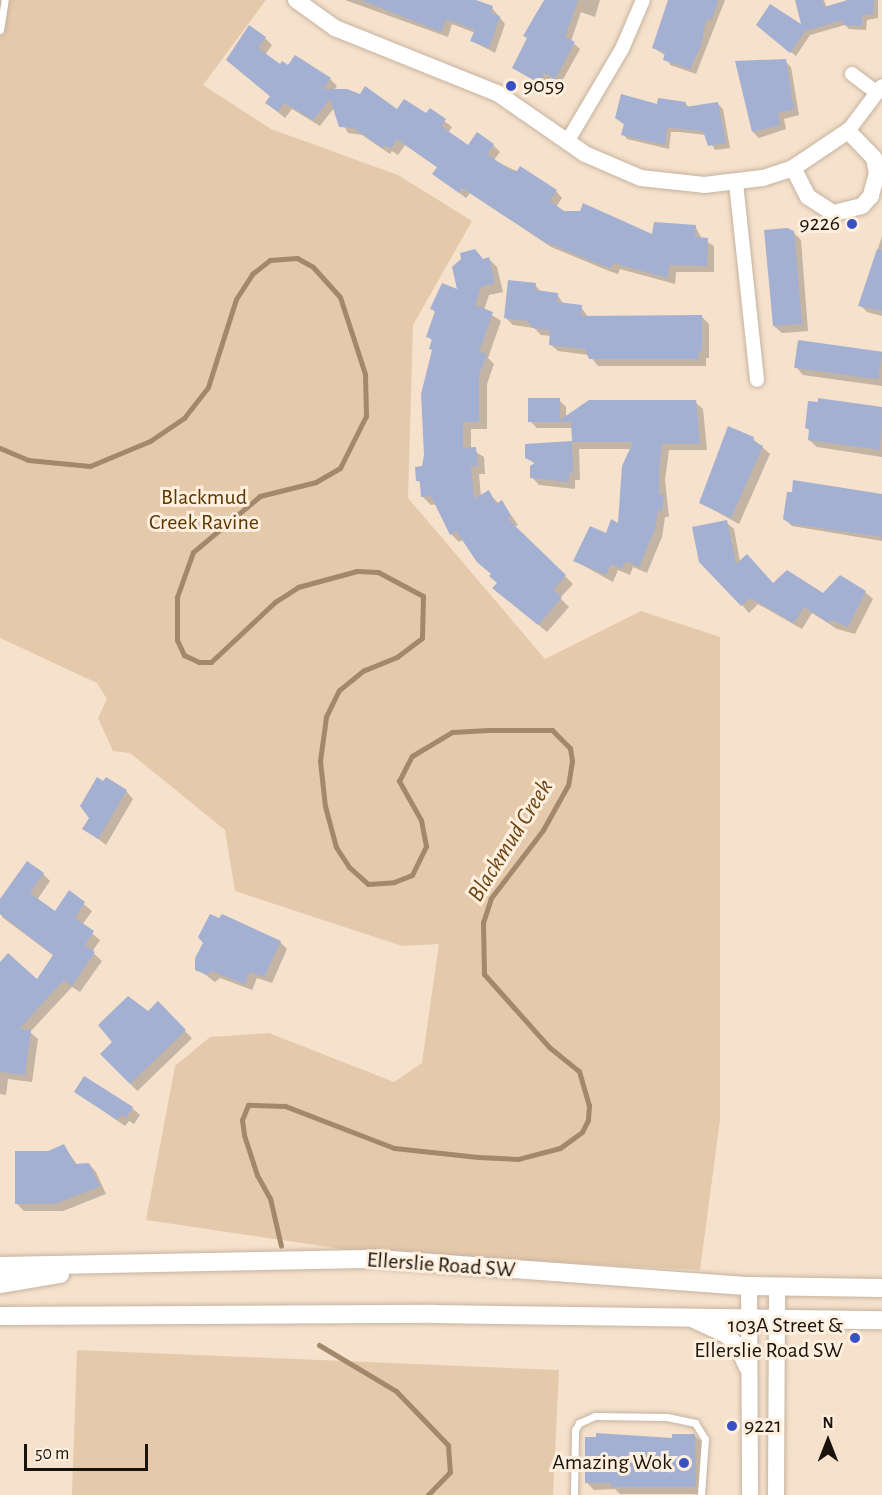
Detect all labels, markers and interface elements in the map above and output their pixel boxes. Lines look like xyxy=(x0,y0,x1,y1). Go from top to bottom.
place label: 9059 xyxy=(523,73,564,99)
marker: 9059 xyxy=(504,79,518,93)
place label: 9226 xyxy=(799,211,840,237)
marker: 9226 xyxy=(845,217,859,231)
park label: Blackmud Creek Ravine xyxy=(149,484,259,536)
water label: Blackmud Creek xyxy=(462,774,560,908)
street label: Ellerslie Road SW xyxy=(366,1247,516,1283)
place label: 103A Street & Ellerslie Road SW xyxy=(694,1312,843,1364)
marker: 103A Street & Ellerslie Road SW xyxy=(848,1331,862,1345)
north arrow xyxy=(798,1411,858,1471)
place label: 9221 xyxy=(744,1413,782,1439)
text: N xyxy=(822,1415,834,1431)
marker: 9221 xyxy=(725,1419,739,1433)
scale bar xyxy=(27,1432,152,1470)
text: 50 m xyxy=(35,1445,69,1463)
place label: Amazing Wok xyxy=(552,1450,672,1476)
marker: Amazing Wok xyxy=(677,1456,691,1470)

